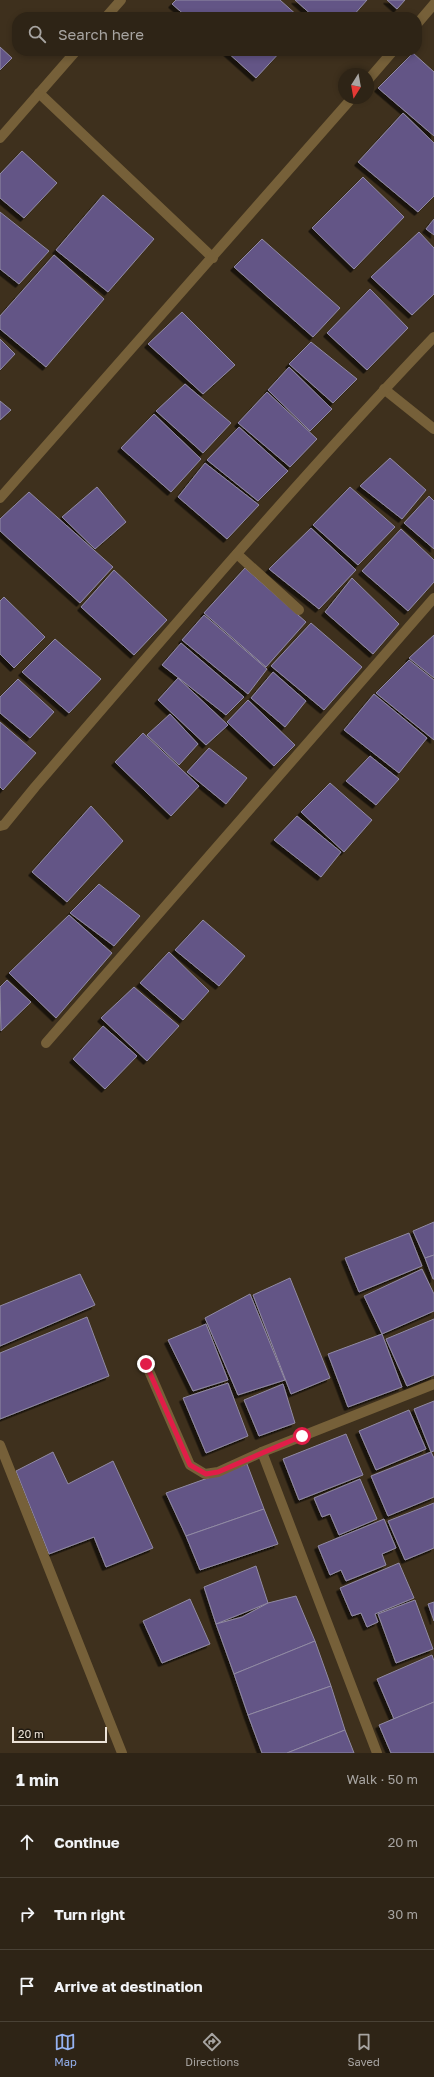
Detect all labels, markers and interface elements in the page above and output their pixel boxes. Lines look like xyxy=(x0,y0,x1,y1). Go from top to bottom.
search box xyxy=(12,12,422,56)
icon: search xyxy=(26,23,48,45)
text: Search here xyxy=(58,25,144,43)
north arrow xyxy=(338,68,374,104)
route end xyxy=(137,1355,155,1373)
route start xyxy=(293,1427,311,1445)
scale bar xyxy=(12,1725,107,1744)
text: 20 m xyxy=(18,1727,44,1740)
text: 1 min xyxy=(16,1769,59,1790)
text: Walk · 50 m xyxy=(346,1771,418,1787)
icon: ahead xyxy=(16,1831,38,1853)
text: Continue xyxy=(54,1833,120,1851)
text: 20 m xyxy=(388,1834,418,1850)
icon: right xyxy=(16,1903,38,1925)
text: Turn right xyxy=(54,1905,125,1923)
text: 30 m xyxy=(388,1906,418,1922)
icon: arrive xyxy=(16,1975,38,1997)
text: Arrive at destination xyxy=(54,1977,203,1995)
tab: Map xyxy=(54,2031,77,2068)
tab: Directions xyxy=(185,2031,239,2068)
tab: Saved xyxy=(348,2031,380,2068)

